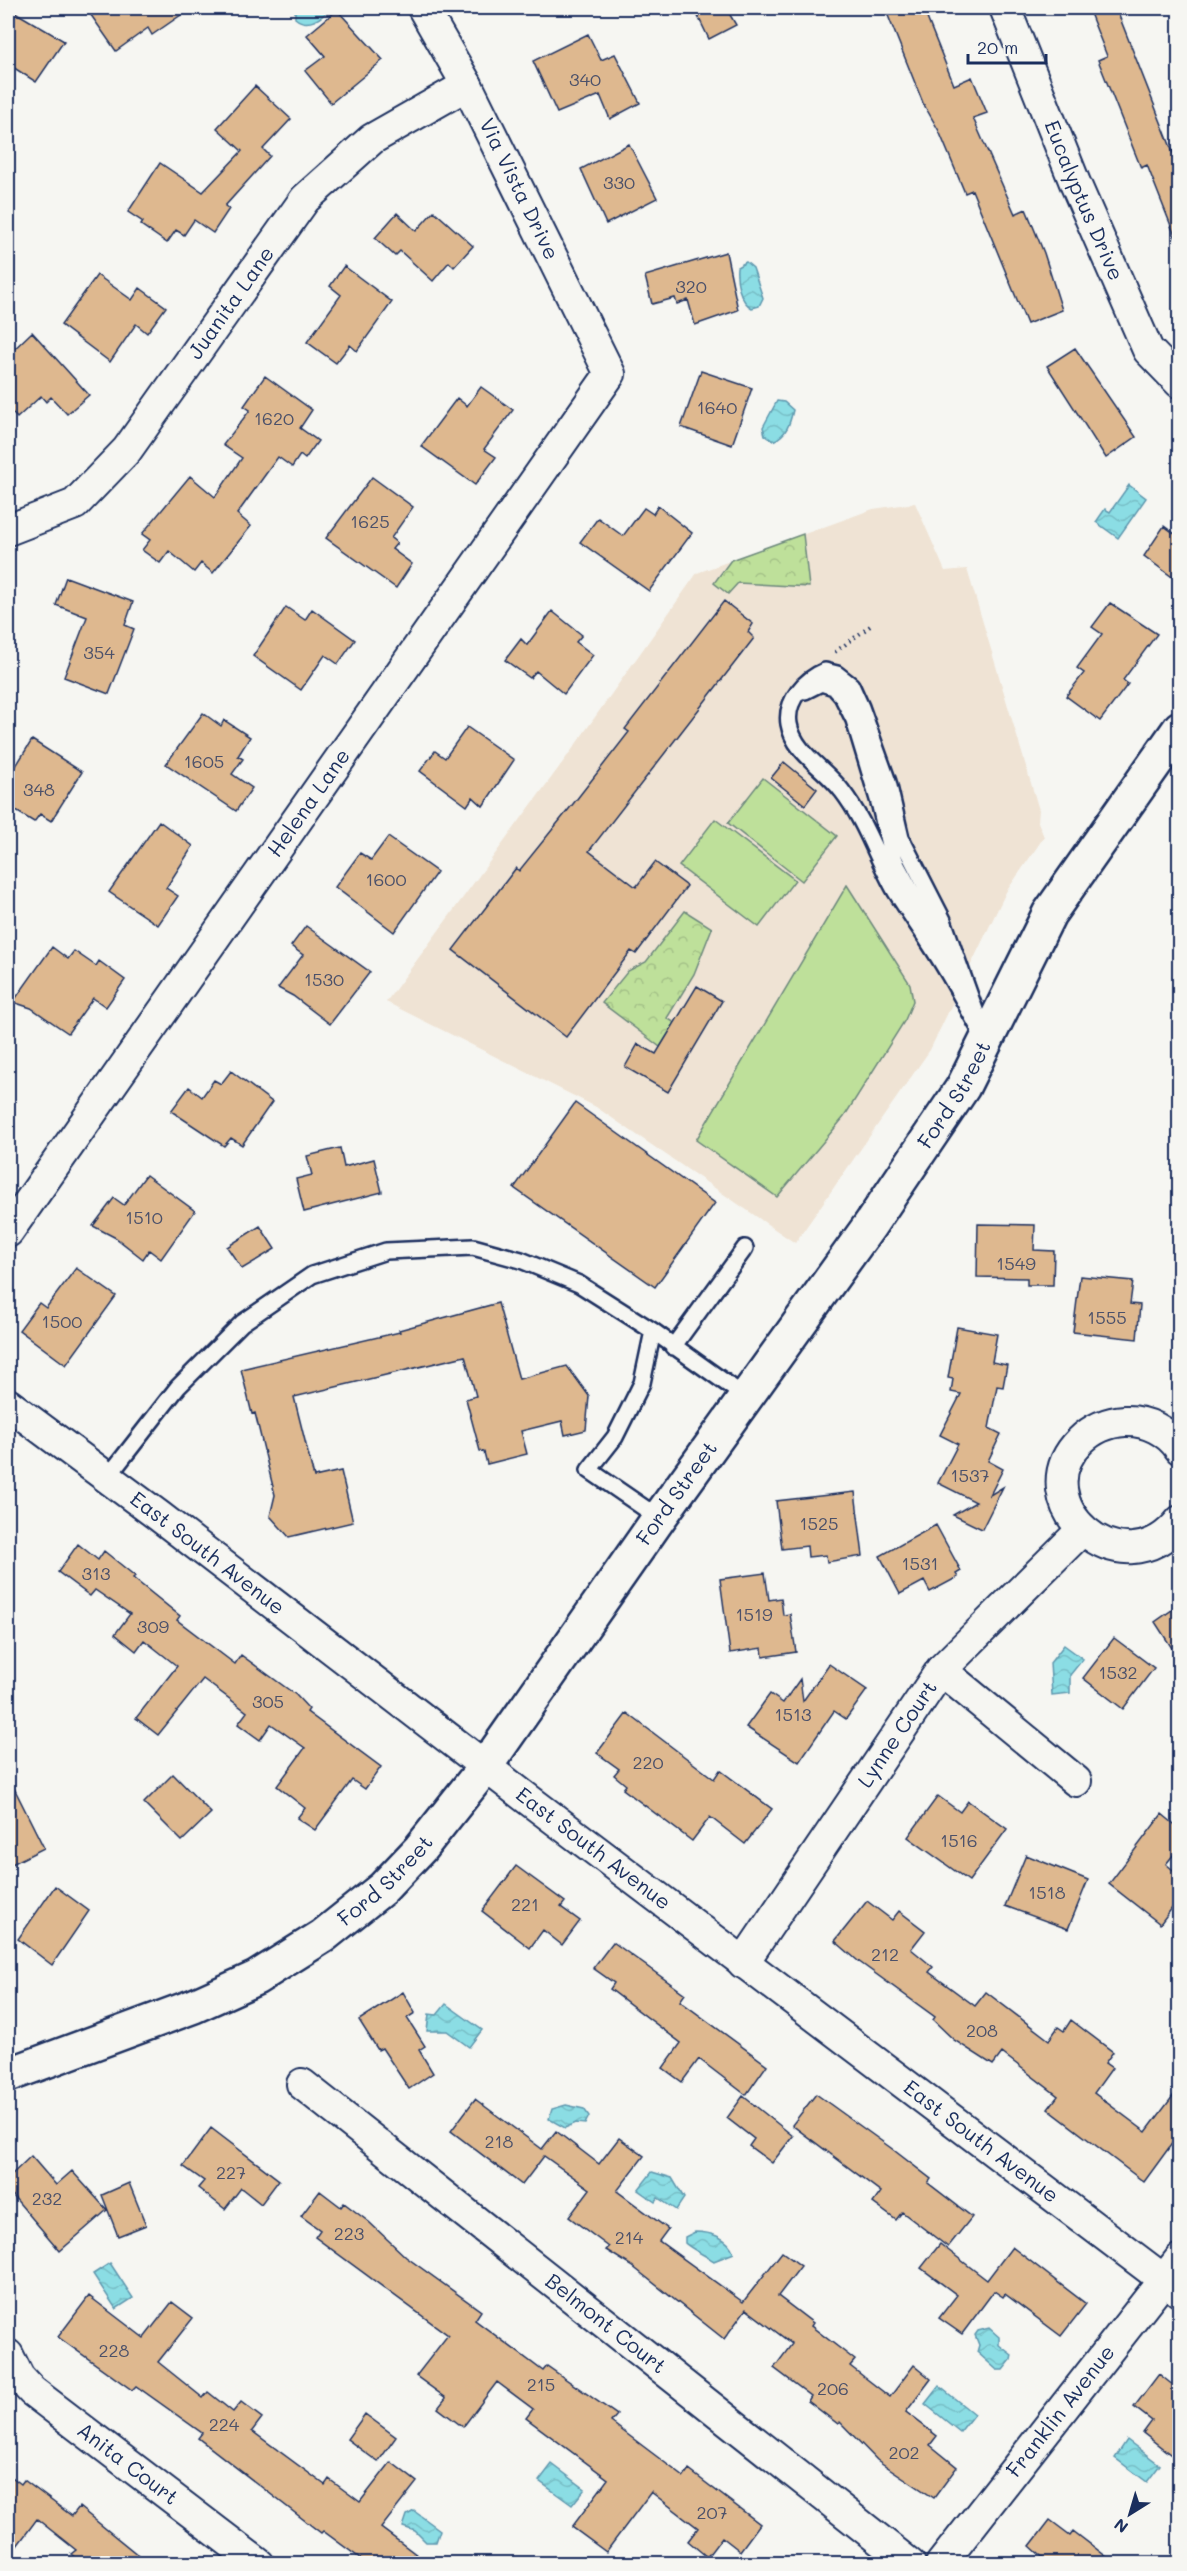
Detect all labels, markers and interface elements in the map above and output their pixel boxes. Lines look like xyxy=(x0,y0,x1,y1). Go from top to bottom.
scale bar xyxy=(968,27,1046,65)
text: 20 m xyxy=(977,35,1018,59)
house number: 340 xyxy=(569,67,601,91)
street label: Via Vista Drive xyxy=(474,113,566,264)
street label: Eucalyptus Drive xyxy=(1039,116,1131,284)
house number: 330 xyxy=(603,170,635,194)
street label: Juanita Lane xyxy=(181,240,279,364)
house number: 320 xyxy=(675,274,707,298)
house number: 1640 xyxy=(697,395,737,419)
house number: 1620 xyxy=(254,406,294,430)
house number: 1625 xyxy=(350,509,390,533)
house number: 354 xyxy=(83,640,115,664)
street label: Helena Lane xyxy=(260,743,355,862)
house number: 1605 xyxy=(184,749,224,773)
house number: 348 xyxy=(23,777,55,801)
house number: 1600 xyxy=(365,867,407,891)
house number: 1530 xyxy=(304,967,344,991)
street label: Ford Street xyxy=(910,1036,996,1153)
house number: 1510 xyxy=(125,1205,163,1229)
house number: 1549 xyxy=(996,1251,1036,1275)
house number: 1555 xyxy=(1087,1305,1127,1329)
house number: 1500 xyxy=(42,1309,82,1333)
street label: Ford Street xyxy=(629,1435,722,1550)
house number: 1537 xyxy=(950,1463,990,1487)
street label: East South Avenue xyxy=(125,1484,291,1620)
house number: 1525 xyxy=(799,1511,839,1535)
house number: 1531 xyxy=(901,1551,939,1575)
house number: 313 xyxy=(81,1561,111,1585)
house number: 1519 xyxy=(735,1602,773,1626)
house number: 309 xyxy=(137,1614,170,1638)
house number: 1532 xyxy=(1098,1660,1138,1684)
street label: Lynne Court xyxy=(850,1675,942,1792)
house number: 305 xyxy=(252,1689,284,1713)
house number: 1513 xyxy=(774,1702,812,1726)
house number: 220 xyxy=(632,1750,664,1774)
street label: East South Avenue xyxy=(511,1780,677,1915)
house number: 1516 xyxy=(940,1828,978,1852)
street label: Ford Street xyxy=(331,1829,438,1931)
house number: 1518 xyxy=(1028,1880,1066,1904)
house number: 221 xyxy=(511,1892,539,1916)
house number: 212 xyxy=(871,1942,899,1966)
house number: 208 xyxy=(966,2018,998,2042)
street label: East South Avenue xyxy=(899,2073,1065,2208)
house number: 218 xyxy=(485,2129,514,2153)
house number: 227 xyxy=(216,2160,246,2184)
house number: 232 xyxy=(32,2186,62,2210)
house number: 223 xyxy=(334,2221,364,2245)
house number: 214 xyxy=(615,2225,644,2249)
street label: Belmont Court xyxy=(541,2267,673,2379)
house number: 228 xyxy=(99,2338,130,2362)
street label: Franklin Avenue xyxy=(999,2339,1120,2482)
house number: 215 xyxy=(527,2372,555,2396)
house number: 206 xyxy=(817,2376,849,2400)
house number: 224 xyxy=(209,2412,240,2436)
street label: Anita Court xyxy=(73,2415,185,2510)
house number: 202 xyxy=(888,2440,920,2464)
north arrow xyxy=(1100,2484,1160,2544)
house number: 207 xyxy=(696,2500,728,2524)
text: N xyxy=(1109,2514,1132,2538)

